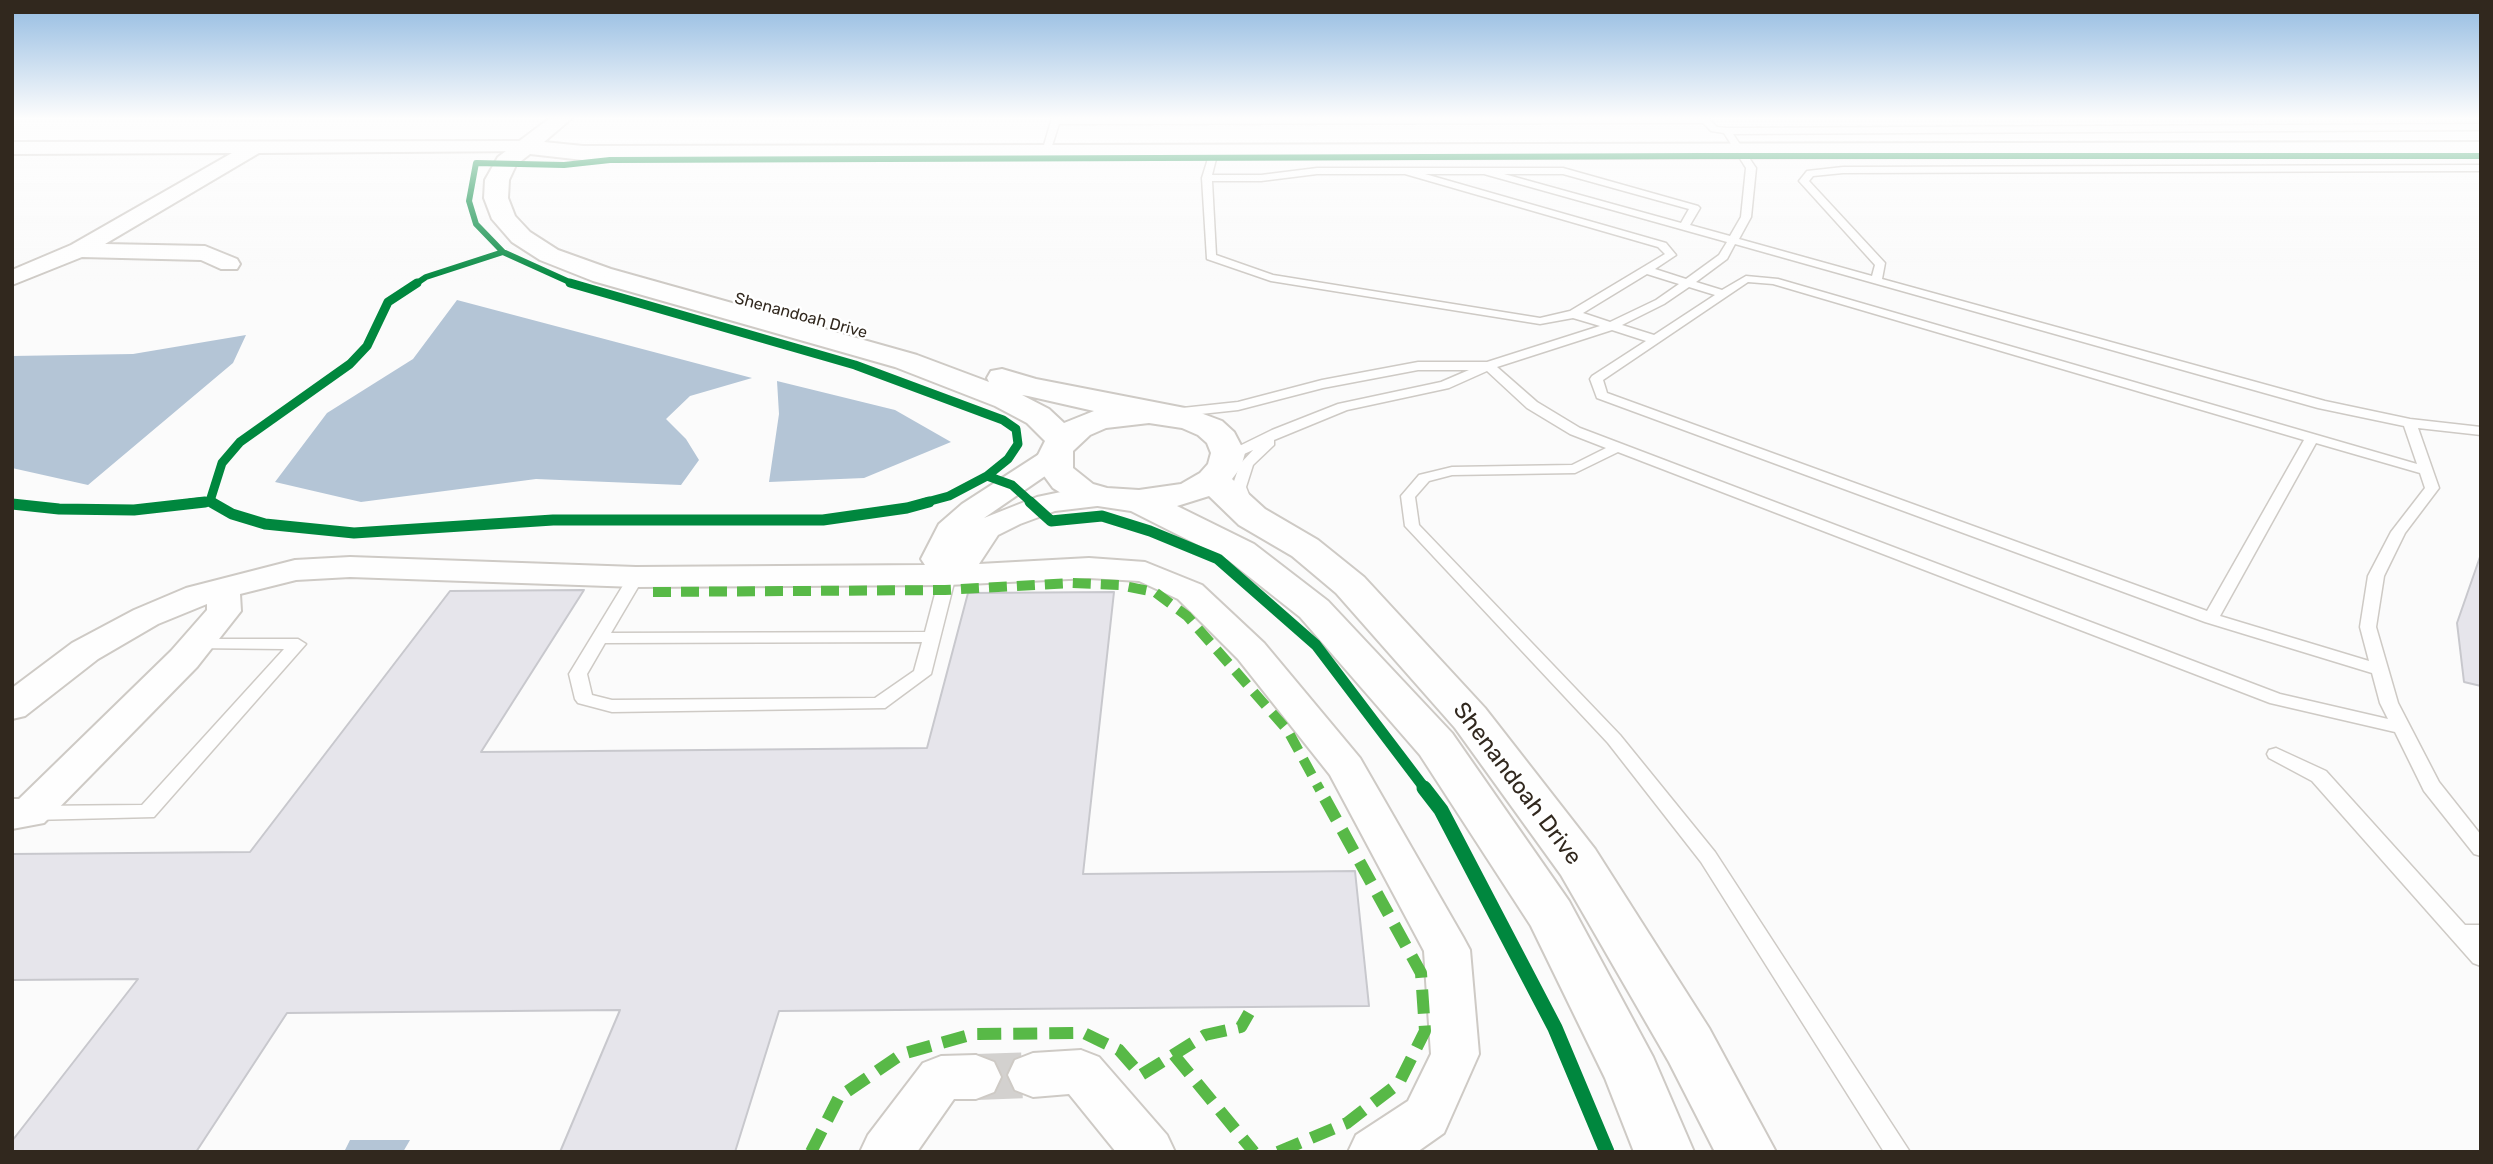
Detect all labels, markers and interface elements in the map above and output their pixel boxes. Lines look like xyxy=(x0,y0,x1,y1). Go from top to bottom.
street label: Shenandoah Drive xyxy=(733,289,869,343)
street label: Shenandoah Drive xyxy=(1447,697,1587,871)

